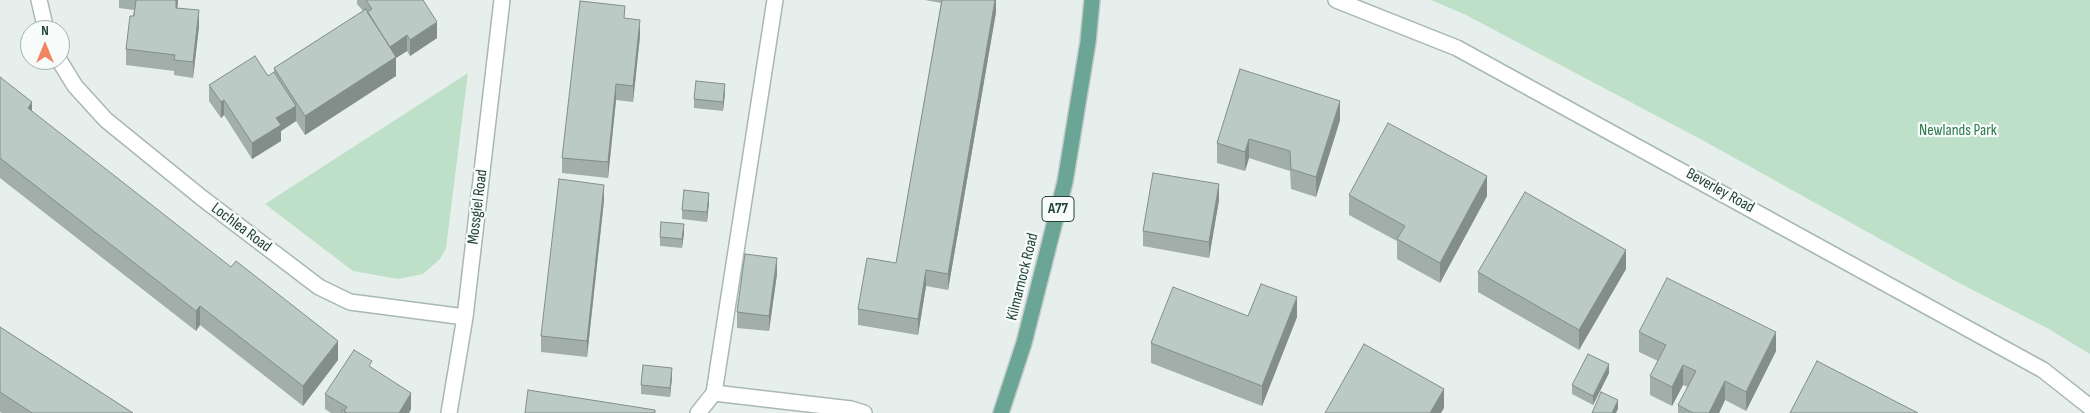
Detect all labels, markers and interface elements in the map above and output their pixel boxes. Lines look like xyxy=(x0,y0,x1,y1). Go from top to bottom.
north arrow xyxy=(20,20,70,70)
text: N xyxy=(41,22,49,39)
park label: Newlands Park xyxy=(1919,121,1997,141)
street label: Beverley Road xyxy=(1682,164,1758,218)
street label: Mossgiel Road xyxy=(464,168,492,246)
road number: A77 xyxy=(1042,196,1074,222)
street label: Lochlea Road xyxy=(207,199,275,257)
street label: Kilmarnock Road xyxy=(1003,231,1043,323)

